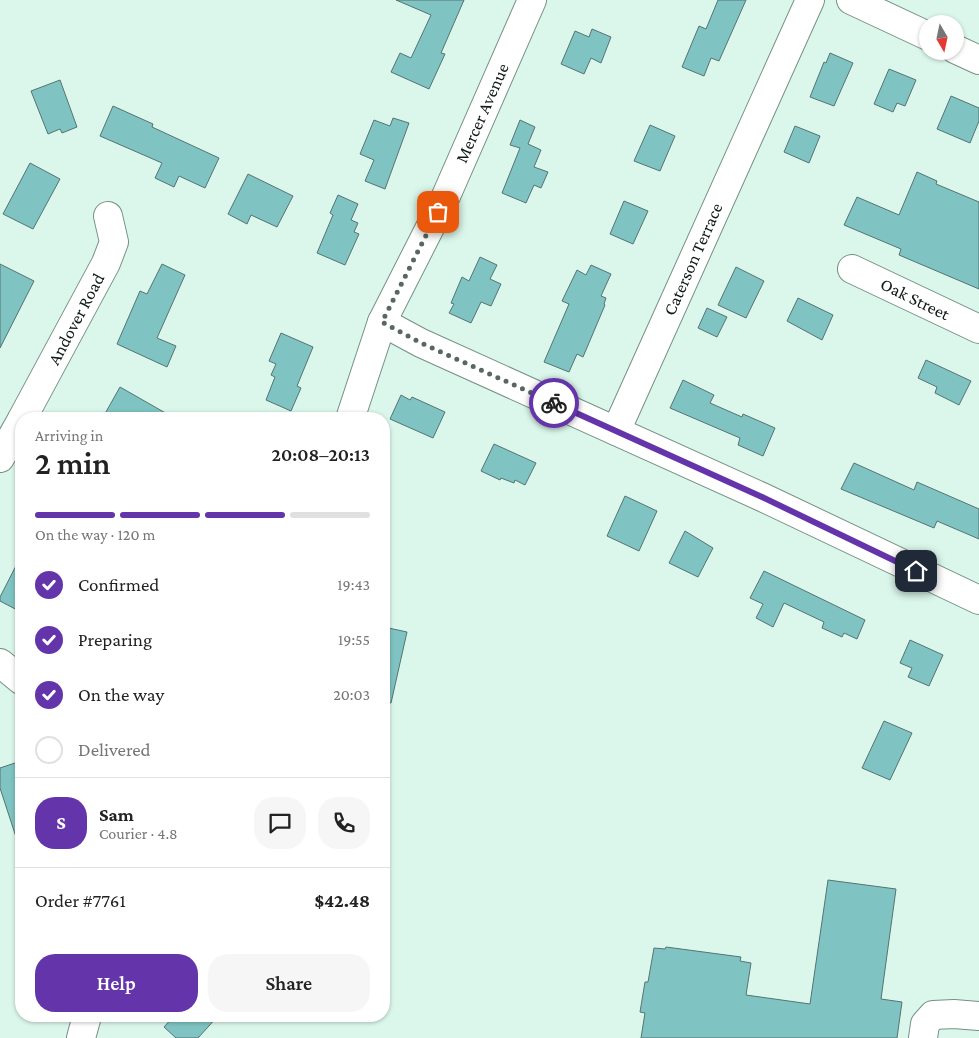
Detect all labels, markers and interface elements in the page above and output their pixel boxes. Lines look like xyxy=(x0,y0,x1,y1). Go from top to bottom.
north arrow xyxy=(919,15,964,60)
map controls xyxy=(919,15,964,60)
street label: Mercer Avenue xyxy=(451,60,513,166)
pin xyxy=(417,191,459,233)
icon: bag xyxy=(424,198,452,226)
street label: Caterson Terrace xyxy=(659,200,727,318)
street label: Andover Road xyxy=(44,269,109,368)
street label: Oak Street xyxy=(877,274,954,325)
courier xyxy=(529,378,579,428)
icon: bike xyxy=(540,389,568,417)
text: Arriving in xyxy=(35,427,103,444)
text: 20:08–20:13 xyxy=(272,444,370,465)
text: 2 min xyxy=(35,445,110,481)
text: On the way · 120 m xyxy=(35,526,155,543)
pin xyxy=(895,550,937,592)
icon: home xyxy=(902,557,930,585)
icon: check xyxy=(35,571,63,599)
text: Confirmed xyxy=(78,574,159,595)
text: 19:43 xyxy=(337,576,370,593)
icon: check xyxy=(35,626,63,654)
text: Preparing xyxy=(78,629,152,650)
text: 19:55 xyxy=(338,631,370,648)
icon: check xyxy=(35,681,63,709)
text: On the way xyxy=(78,684,164,705)
text: 20:03 xyxy=(333,686,370,703)
text: Delivered xyxy=(78,739,151,760)
button: chat xyxy=(254,797,306,849)
button: phone xyxy=(318,797,370,849)
text: Sam xyxy=(99,804,134,825)
text: S xyxy=(56,812,66,833)
text: Courier · 4.8 xyxy=(99,825,178,842)
text: Order #7761 xyxy=(35,890,126,911)
text: $42.48 xyxy=(314,890,370,911)
button: Help xyxy=(35,954,198,1012)
button: Share xyxy=(208,954,370,1012)

